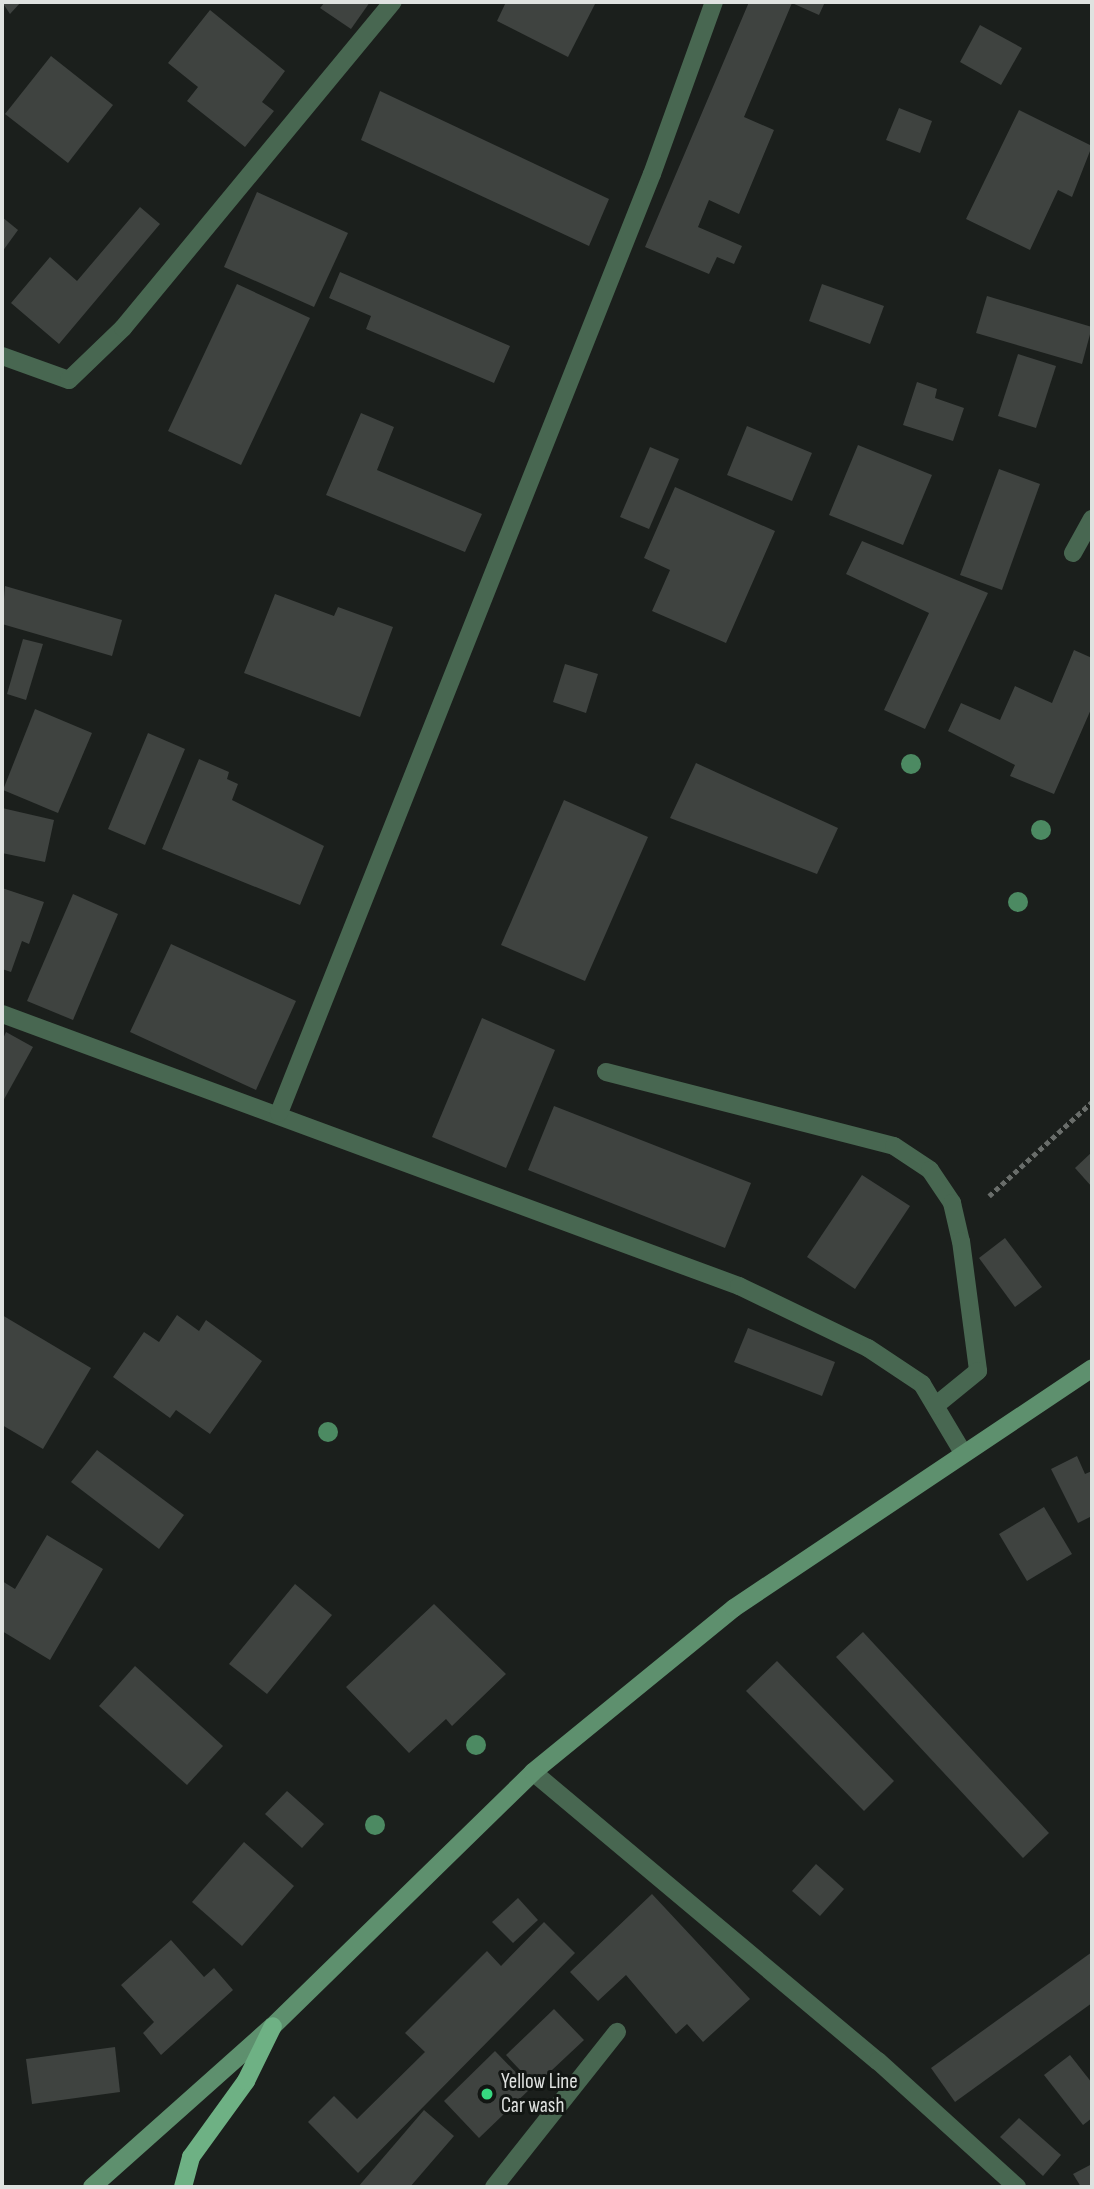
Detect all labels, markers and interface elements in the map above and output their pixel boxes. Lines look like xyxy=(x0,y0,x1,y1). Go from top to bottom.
place label: Yellow Line Car wash xyxy=(501,2069,578,2119)
marker: Yellow Line Car wash xyxy=(479,2086,495,2102)

